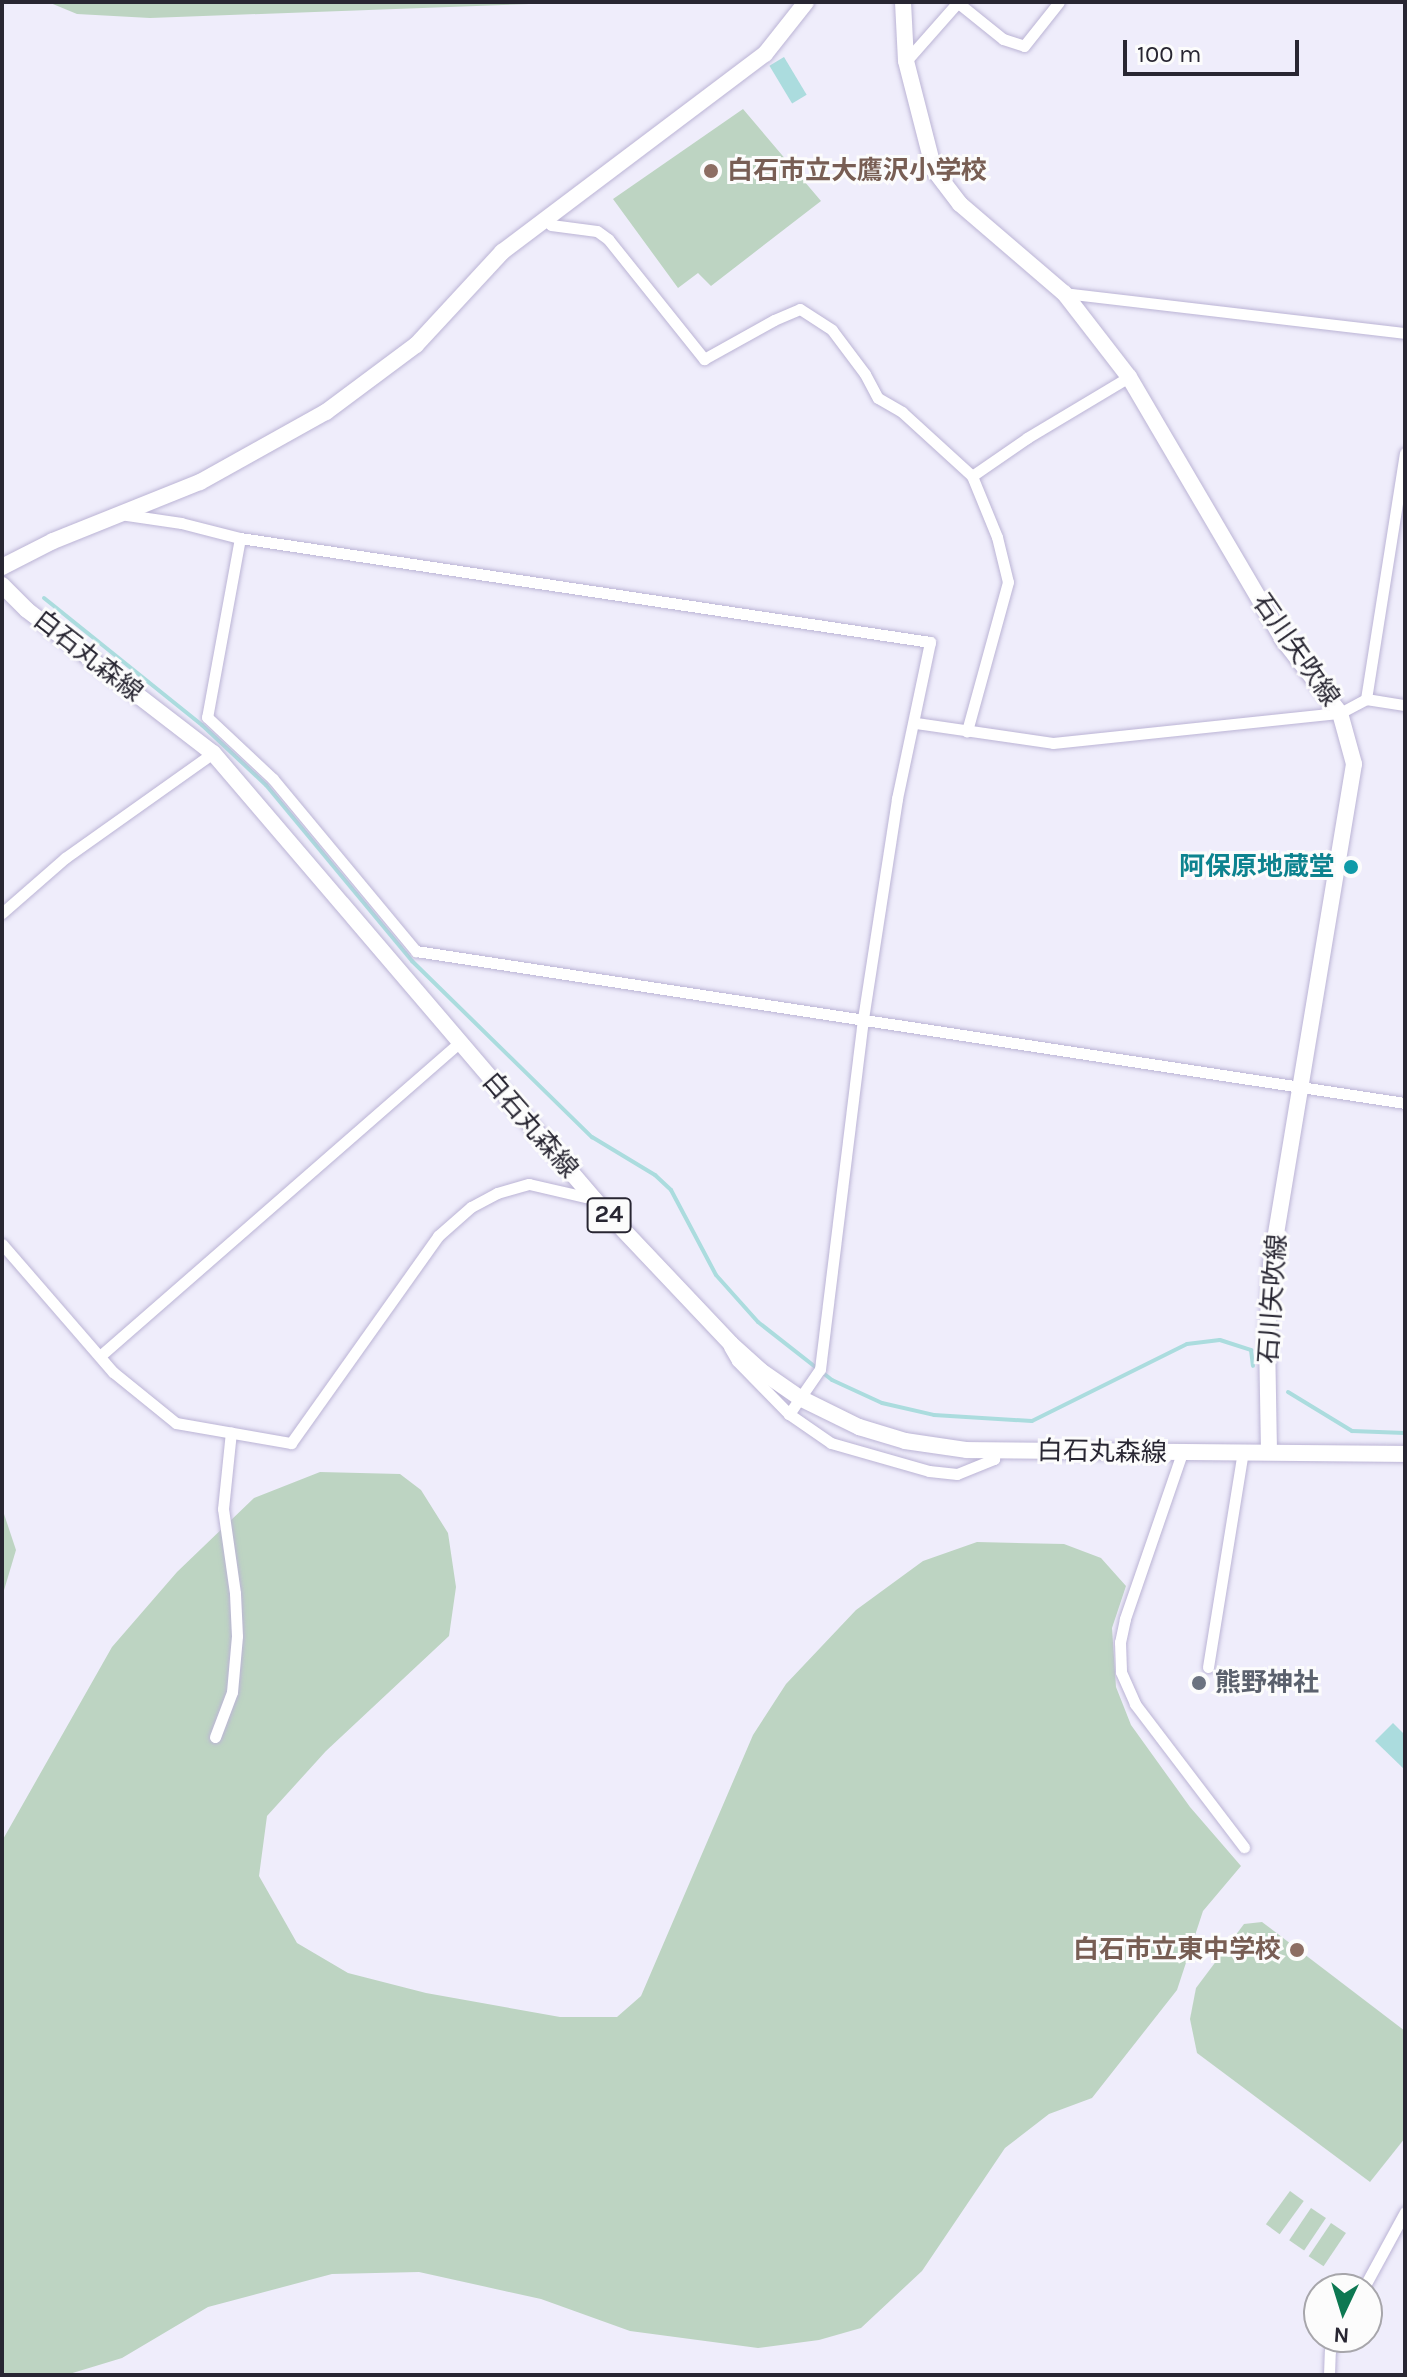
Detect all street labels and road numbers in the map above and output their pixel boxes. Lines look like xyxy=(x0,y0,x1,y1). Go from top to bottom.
street label: 石川矢吹線 xyxy=(1246,588,1346,712)
street label: 白石丸森線 xyxy=(27,604,149,708)
street label: 白石丸森線 xyxy=(476,1066,584,1184)
road number: 24 xyxy=(585,1195,633,1235)
street label: 石川矢吹線 xyxy=(1253,1233,1293,1365)
street label: 白石丸森線 xyxy=(1037,1435,1167,1469)

